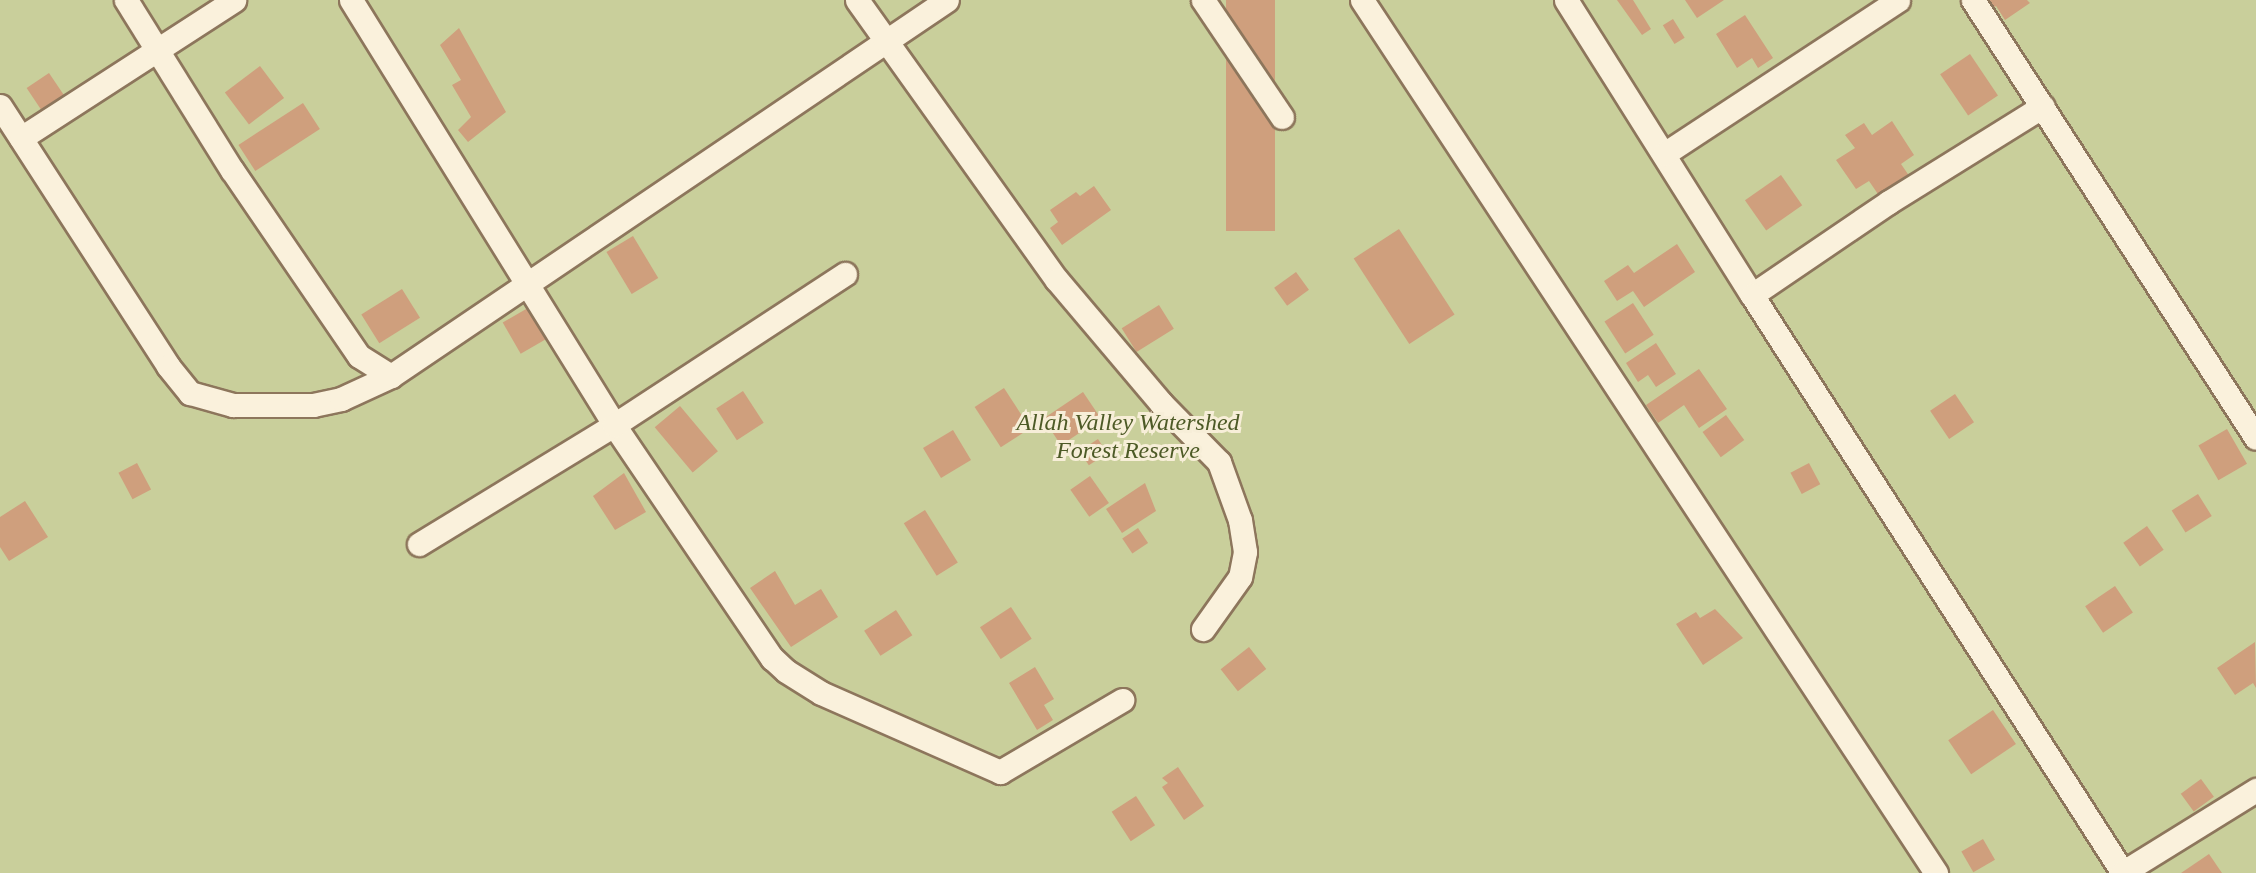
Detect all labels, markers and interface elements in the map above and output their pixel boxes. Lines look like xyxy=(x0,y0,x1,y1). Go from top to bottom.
park label: Allah Valley Watershed Forest Reserve xyxy=(1016,409,1240,465)

